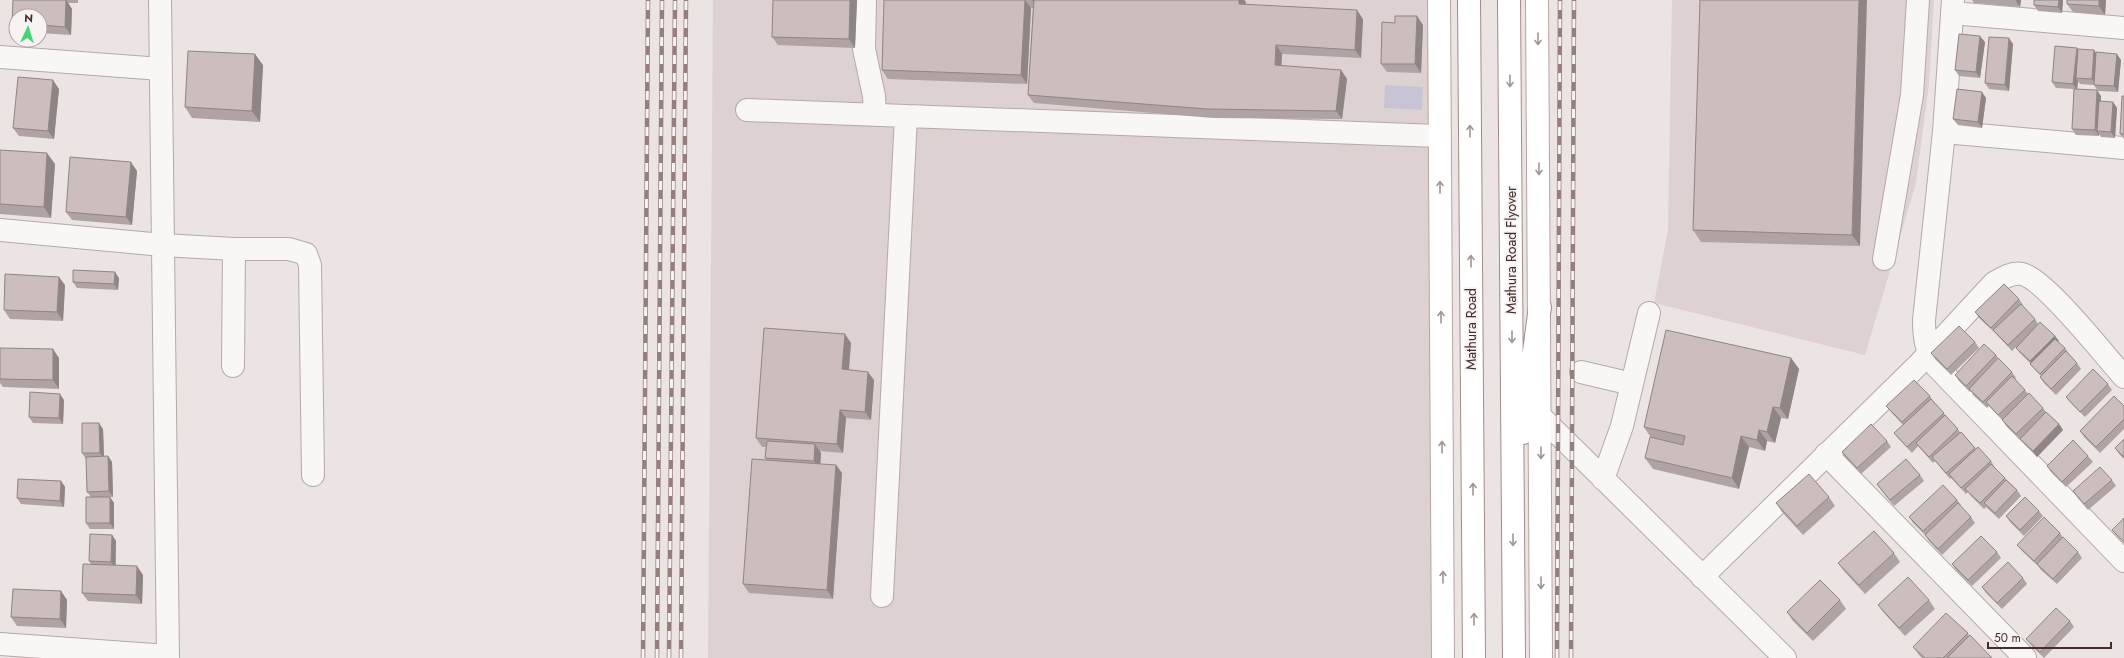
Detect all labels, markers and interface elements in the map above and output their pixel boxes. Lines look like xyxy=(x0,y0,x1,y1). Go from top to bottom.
north arrow xyxy=(8,8,48,48)
text: N xyxy=(24,10,34,26)
one-way arrow xyxy=(1534,32,1542,45)
one-way arrow xyxy=(1506,74,1514,87)
one-way arrow xyxy=(1466,125,1474,138)
one-way arrow xyxy=(1535,162,1543,175)
one-way arrow xyxy=(1436,181,1444,194)
street label: Mathura Road Flyover xyxy=(1501,186,1521,314)
one-way arrow xyxy=(1467,255,1475,268)
street label: Mathura Road xyxy=(1461,288,1481,370)
one-way arrow xyxy=(1437,311,1445,324)
one-way arrow xyxy=(1508,330,1515,343)
one-way arrow xyxy=(1438,441,1446,454)
one-way arrow xyxy=(1537,446,1545,459)
one-way arrow xyxy=(1469,483,1477,496)
one-way arrow xyxy=(1509,533,1517,546)
one-way arrow xyxy=(1439,571,1447,584)
one-way arrow xyxy=(1537,576,1545,589)
one-way arrow xyxy=(1470,613,1477,626)
scale bar xyxy=(1988,624,2111,650)
text: 50 m xyxy=(1994,629,2021,647)

